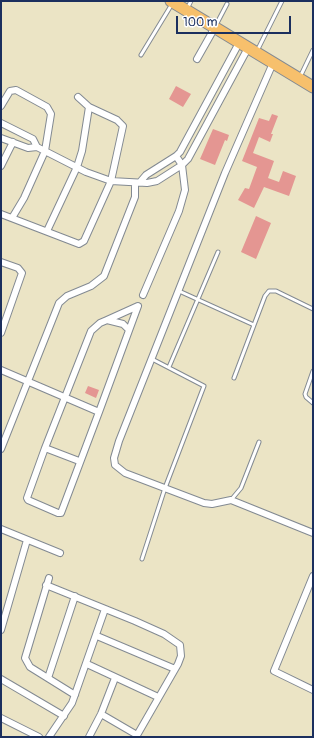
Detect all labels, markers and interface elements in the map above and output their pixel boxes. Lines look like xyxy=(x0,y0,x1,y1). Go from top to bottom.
scale bar xyxy=(178,8,293,34)
text: 100 m xyxy=(183,15,217,30)

